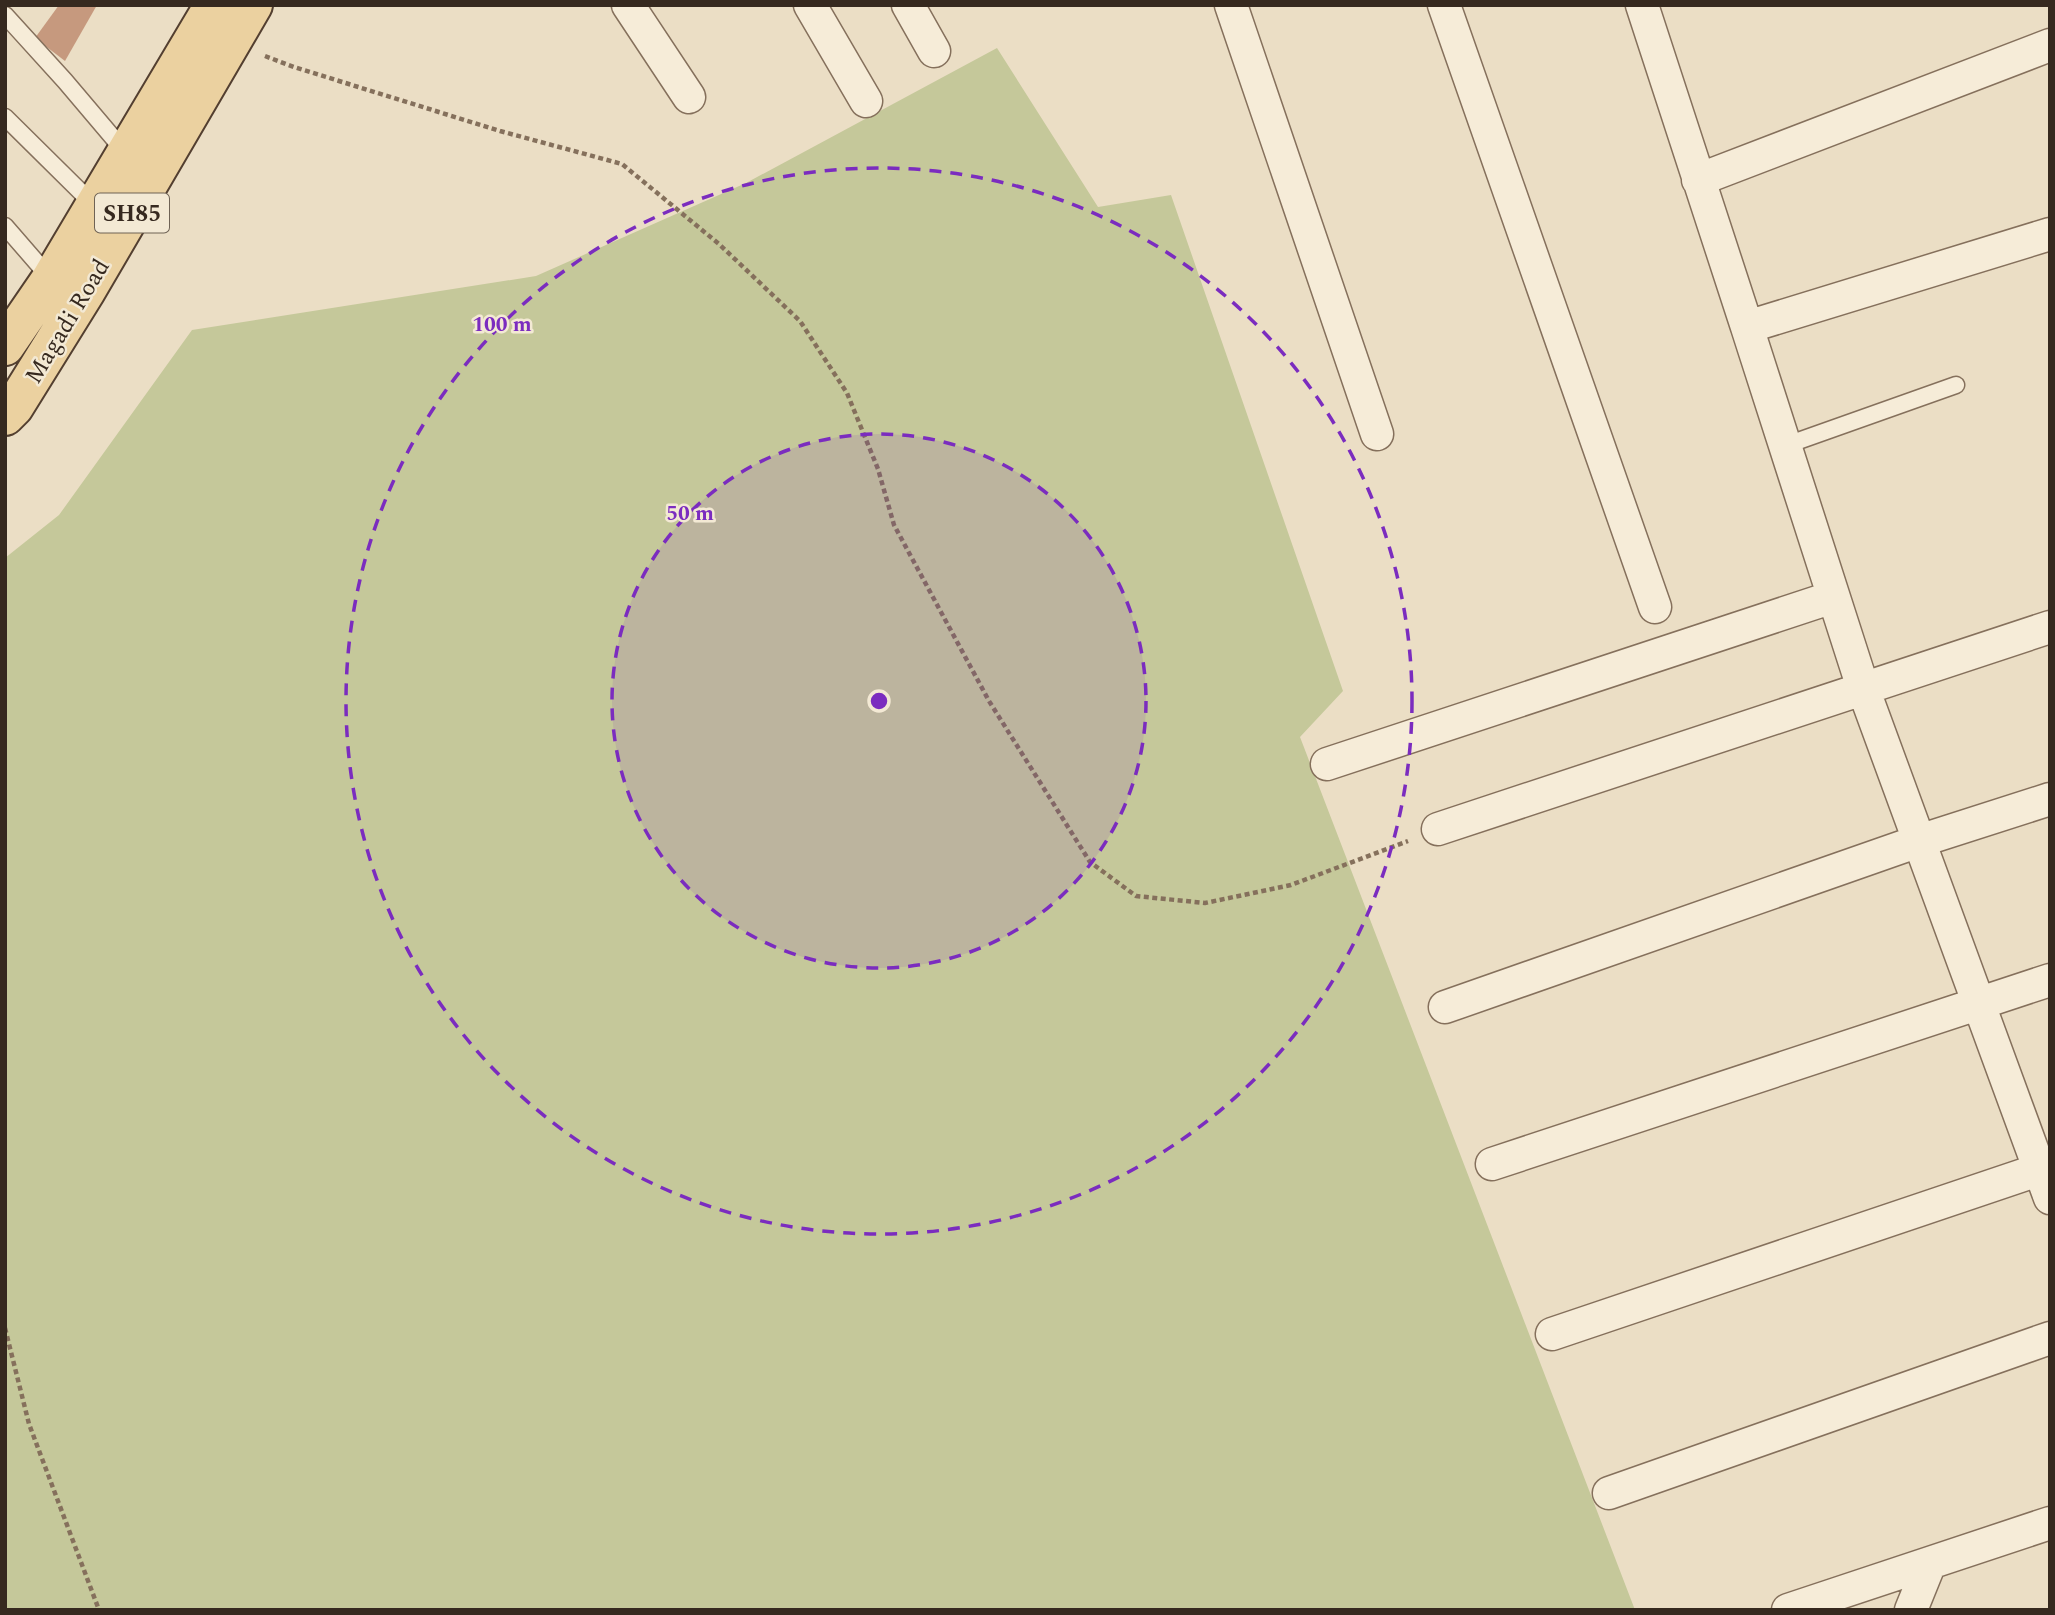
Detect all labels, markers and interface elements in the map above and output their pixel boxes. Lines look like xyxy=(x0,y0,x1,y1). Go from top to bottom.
road number: SH85 xyxy=(95,194,169,232)
street label: Magadi Road xyxy=(16,252,119,391)
text: 100 m xyxy=(472,309,532,341)
text: 50 m xyxy=(666,498,714,530)
centre of rings xyxy=(867,689,891,713)

